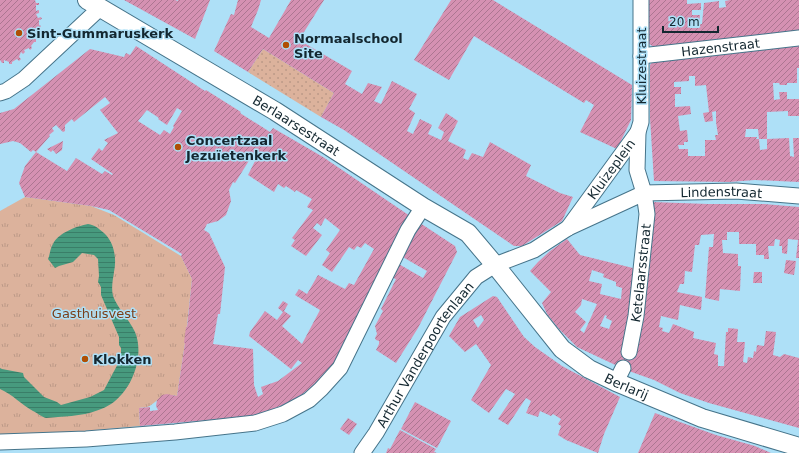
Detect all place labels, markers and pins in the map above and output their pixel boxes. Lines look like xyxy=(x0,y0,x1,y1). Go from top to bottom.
place label: Sint-Gummaruskerk xyxy=(27,26,173,41)
marker: Sint-Gummaruskerk xyxy=(14,28,24,38)
place label: Normaalschool Site xyxy=(294,31,403,61)
marker: Normaalschool Site xyxy=(281,40,291,50)
place label: Concertzaal Jezuïetenkerk xyxy=(185,133,287,163)
marker: Concertzaal Jezuïetenkerk xyxy=(173,142,183,152)
place label: Klokken xyxy=(93,352,151,367)
marker: Klokken xyxy=(80,354,90,364)

